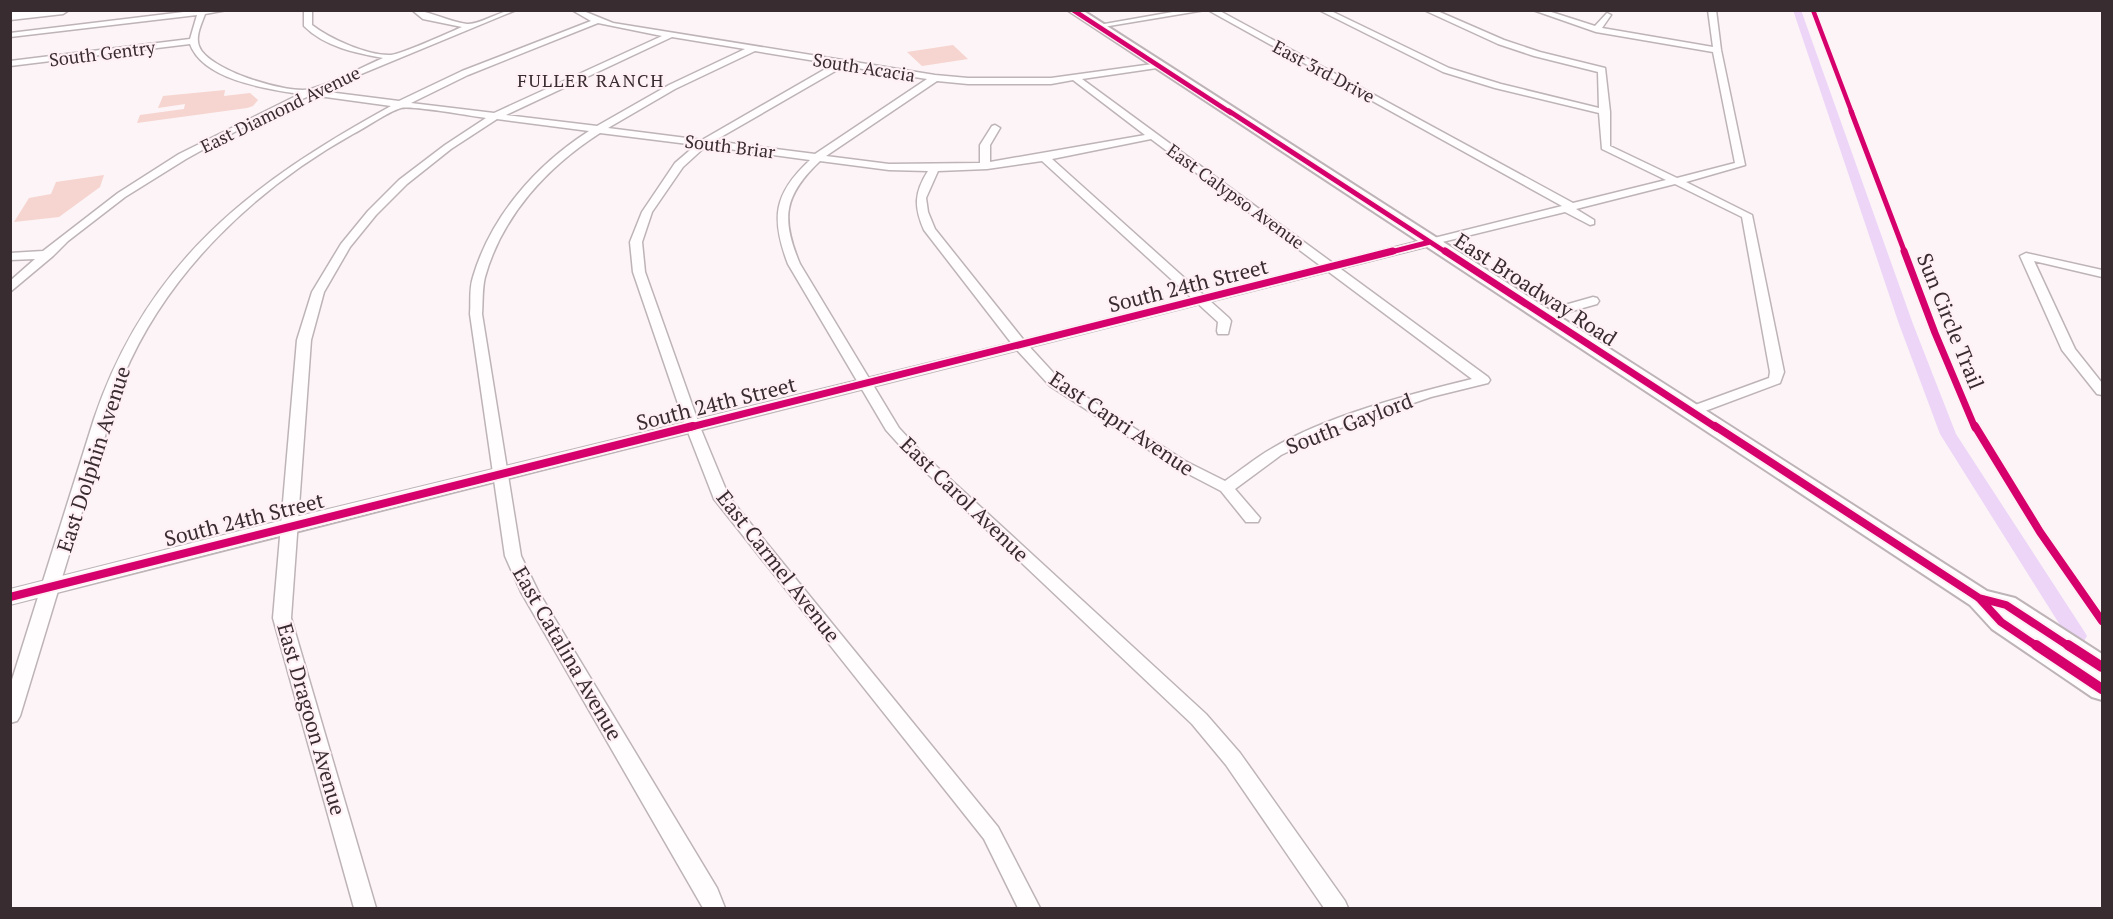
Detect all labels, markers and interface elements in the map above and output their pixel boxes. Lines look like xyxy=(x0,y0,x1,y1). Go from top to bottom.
street label: South Gentry xyxy=(48,34,157,71)
street label: East 3rd Drive xyxy=(1269,34,1379,108)
street label: South Acacia xyxy=(811,47,917,87)
street label: East Diamond Avenue xyxy=(196,60,364,158)
district label: FULLER RANCH xyxy=(517,68,665,92)
street label: South Briar xyxy=(683,129,777,163)
street label: East Calypso Avenue xyxy=(1162,138,1310,254)
street label: East Broadway Road xyxy=(1449,226,1623,352)
street label: Sun Circle Trail xyxy=(1911,249,1991,393)
street label: South 24th Street xyxy=(1105,252,1271,318)
street label: East Dolphin Avenue xyxy=(50,362,136,556)
street label: East Capri Avenue xyxy=(1044,364,1200,482)
street label: South 24th Street xyxy=(633,370,799,436)
street label: South Gaylord xyxy=(1282,386,1417,460)
street label: East Carol Avenue xyxy=(895,430,1035,568)
street label: East Carmel Avenue xyxy=(711,484,847,648)
street label: South 24th Street xyxy=(161,486,327,552)
street label: East Catalina Avenue xyxy=(507,561,629,745)
street label: East Dragoon Avenue xyxy=(271,620,353,818)

